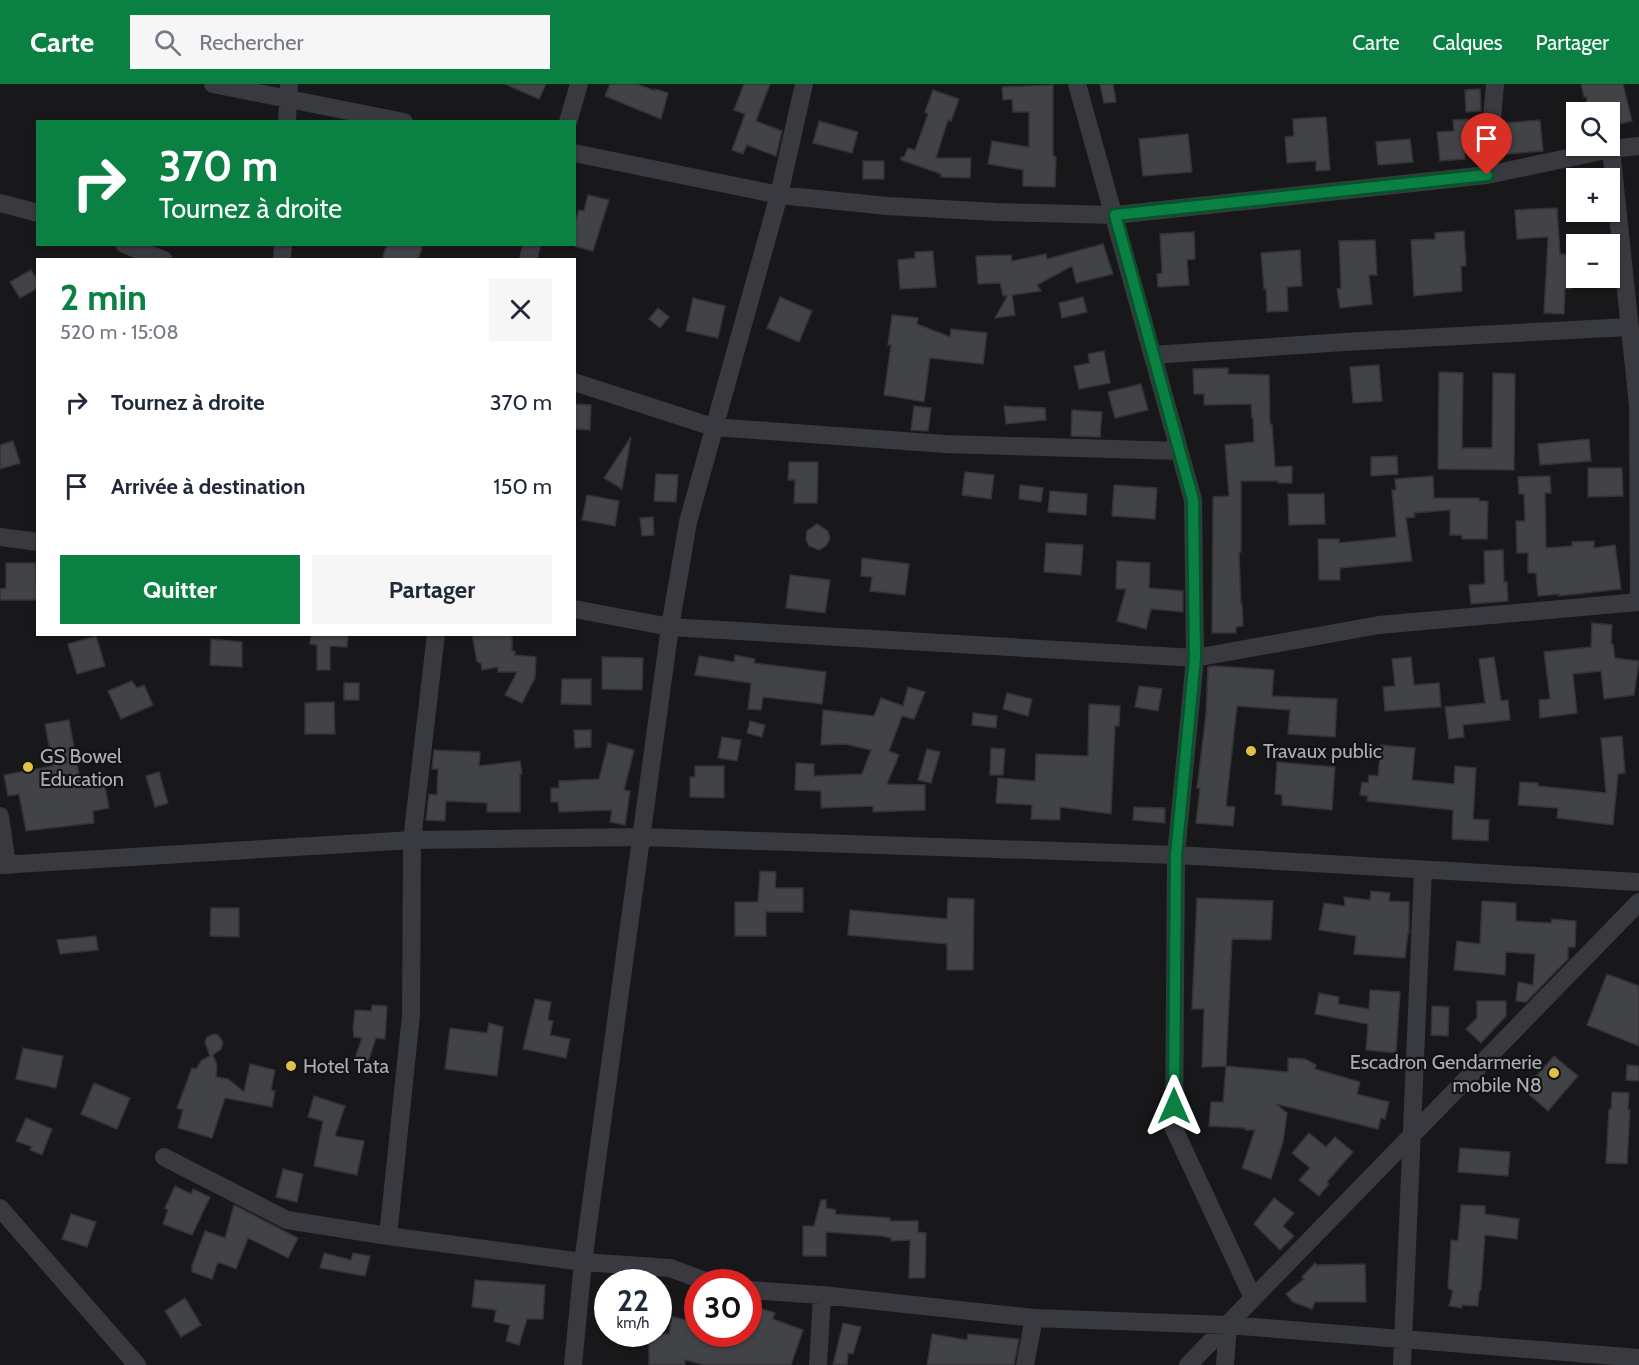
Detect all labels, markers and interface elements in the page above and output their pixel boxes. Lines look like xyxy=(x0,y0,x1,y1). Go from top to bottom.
search box xyxy=(130,15,550,69)
text: Carte xyxy=(30,25,94,59)
icon: search xyxy=(151,26,184,59)
text: Rechercher xyxy=(199,29,303,56)
text: Carte xyxy=(1352,30,1400,55)
text: Calques xyxy=(1433,30,1503,55)
text: Partager xyxy=(1536,30,1609,55)
map controls xyxy=(1566,102,1620,288)
button: search xyxy=(1566,102,1620,156)
pin xyxy=(1461,113,1512,175)
icon: arrive xyxy=(1470,122,1503,155)
text: 370 m xyxy=(159,140,278,192)
icon: right xyxy=(60,144,138,222)
button: + xyxy=(1566,168,1620,222)
text: Tournez à droite xyxy=(159,192,342,225)
button: − xyxy=(1566,234,1620,288)
text: 2 min xyxy=(60,275,147,319)
button: close xyxy=(489,278,552,341)
text: 520 m · 15:08 xyxy=(60,320,179,344)
icon: right xyxy=(60,386,93,419)
text: Tournez à droite xyxy=(111,389,265,416)
text: 370 m xyxy=(490,389,552,416)
icon: arrive xyxy=(60,470,93,503)
text: Arrivée à destination xyxy=(111,473,305,500)
text: 150 m xyxy=(493,473,552,500)
button: Quitter xyxy=(60,555,300,624)
button: Partager xyxy=(312,555,552,624)
place label: Travaux public xyxy=(1263,739,1382,763)
place label: GS Bowel Education xyxy=(40,744,124,791)
marker: Travaux public xyxy=(1244,744,1258,758)
marker: GS Bowel Education xyxy=(21,760,35,774)
place label: Escadron Gendarmerie mobile N8 xyxy=(1350,1050,1542,1097)
place label: Hotel Tata xyxy=(303,1054,389,1078)
marker: Hotel Tata xyxy=(284,1059,298,1073)
marker: Escadron Gendarmerie mobile N8 xyxy=(1547,1066,1561,1080)
position arrow xyxy=(1142,1074,1206,1138)
speed limit sign: 30 xyxy=(684,1269,762,1347)
text: 22 xyxy=(617,1282,649,1319)
text: km/h xyxy=(617,1314,649,1332)

